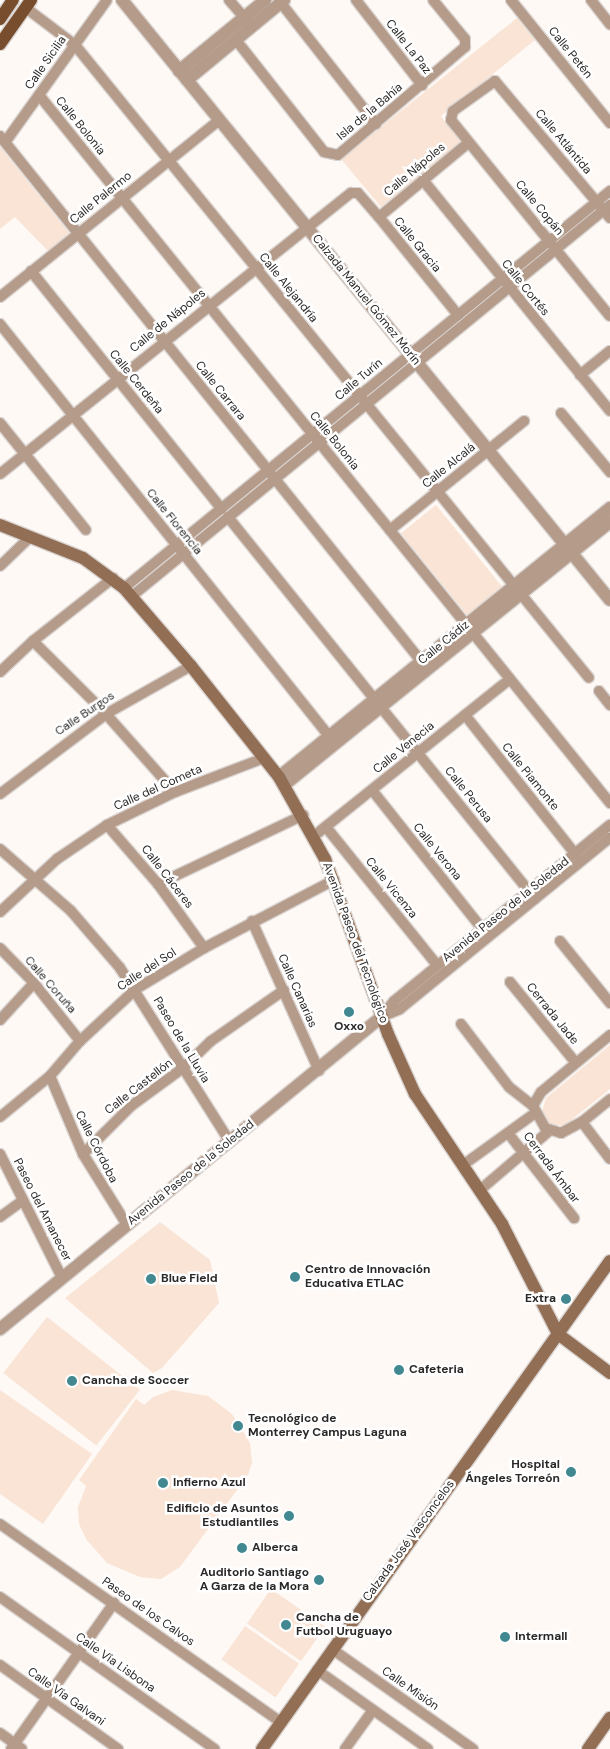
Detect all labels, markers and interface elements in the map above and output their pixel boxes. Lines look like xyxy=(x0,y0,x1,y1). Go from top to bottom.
street label: Calle La Paz xyxy=(382,17,434,77)
street label: Calle Petén xyxy=(545,24,595,82)
street label: Calle Sicilia xyxy=(22,33,70,93)
street label: Isla de la Bahía xyxy=(334,80,406,144)
street label: Calle Bolonia xyxy=(52,94,108,158)
street label: Calle Atlántida xyxy=(532,107,594,177)
street label: Calle Nápoles xyxy=(381,140,449,200)
street label: Calle Palermo xyxy=(67,169,135,227)
street label: Calle Copán xyxy=(512,178,566,238)
street label: Calle Gracia xyxy=(390,215,444,275)
street label: Calzada Manuel Gómez Morín xyxy=(309,232,423,368)
street label: Calle Alejandría xyxy=(256,250,320,326)
street label: Calle Cortés xyxy=(498,257,552,319)
street label: Calle de Nápoles xyxy=(127,286,209,356)
street label: Calle Cerdeña xyxy=(106,347,166,417)
street label: Calle Turín xyxy=(332,356,386,404)
street label: Calle Carrara xyxy=(192,358,248,424)
street label: Calle Bolonia xyxy=(306,409,362,473)
street label: Calle Alcalá xyxy=(420,440,478,492)
street label: Calle Florencia xyxy=(143,486,205,558)
street label: Calle Cádiz xyxy=(416,618,472,668)
street label: Calle Burgos xyxy=(53,689,117,739)
street label: Calle Venecia xyxy=(371,719,437,777)
street label: Calle Piamonte xyxy=(498,740,562,814)
street label: Calle del Cometa xyxy=(112,762,204,814)
street label: Calle Perusa xyxy=(441,764,495,826)
street label: Calle Verona xyxy=(410,821,464,883)
street label: Calle Cáceres xyxy=(138,842,196,912)
street label: Avenida Paseo de la Soledad xyxy=(440,854,572,966)
street label: Calle Vicenza xyxy=(362,855,420,921)
street label: Avenida Paseo del Tecnológico xyxy=(319,861,391,1025)
street label: Calle del Sol xyxy=(115,946,179,994)
street label: Calle Canarias xyxy=(274,952,320,1030)
street label: Calle Coruña xyxy=(21,954,79,1016)
street label: Cerrada Jade xyxy=(523,980,581,1048)
street label: Paseo de la Lluvia xyxy=(150,994,212,1086)
marker: Oxxo xyxy=(343,1006,355,1018)
place label: Oxxo xyxy=(334,1020,364,1034)
street label: Calle Castellón xyxy=(102,1056,176,1118)
street label: Calle Córdoba xyxy=(72,1108,120,1186)
street label: Avenida Paseo de la Soledad xyxy=(125,1117,257,1229)
street label: Cerrada Ámbar xyxy=(520,1130,582,1206)
street label: Paseo del Amanecer xyxy=(10,1156,74,1264)
place label: Centro de Innovación Educativa ETLAC xyxy=(305,1263,430,1291)
marker: Centro de Innovación Educativa ETLAC xyxy=(289,1271,301,1283)
place label: Blue Field xyxy=(161,1272,218,1286)
marker: Blue Field xyxy=(145,1273,157,1285)
place label: Extra xyxy=(525,1292,556,1306)
marker: Extra xyxy=(560,1293,572,1305)
place label: Cafeteria xyxy=(409,1363,464,1377)
marker: Cafeteria xyxy=(393,1364,405,1376)
place label: Cancha de Soccer xyxy=(82,1374,189,1388)
marker: Cancha de Soccer xyxy=(66,1375,78,1387)
place label: Tecnológico de Monterrey Campus Laguna xyxy=(248,1412,407,1440)
marker: Tecnológico de Monterrey Campus Laguna xyxy=(232,1420,244,1432)
place label: Hospital Ángeles Torreón xyxy=(465,1458,560,1486)
marker: Hospital Ángeles Torreón xyxy=(564,1465,578,1479)
place label: Infierno Azul xyxy=(173,1476,246,1490)
marker: Infierno Azul xyxy=(157,1477,169,1489)
street label: Calzada José Vasconcelos xyxy=(360,1478,458,1604)
place label: Edificio de Asuntos Estudiantiles xyxy=(166,1502,279,1530)
marker: Edificio de Asuntos Estudiantiles xyxy=(283,1510,295,1522)
place label: Alberca xyxy=(252,1541,298,1555)
marker: Alberca xyxy=(236,1542,248,1554)
place label: Auditorio Santiago A Garza de la Mora xyxy=(200,1566,309,1594)
marker: Auditorio Santiago A Garza de la Mora xyxy=(313,1574,325,1586)
street label: Paseo de los Calvos xyxy=(99,1575,197,1649)
place label: Cancha de Futbol Uruguayo xyxy=(296,1611,392,1639)
marker: Cancha de Futbol Uruguayo xyxy=(280,1619,292,1631)
street label: Calle Vía Lisbona xyxy=(72,1630,158,1696)
place label: Intermall xyxy=(515,1630,568,1644)
marker: Intermall xyxy=(499,1631,511,1643)
street label: Calle Misión xyxy=(379,1664,441,1714)
street label: Calle Vía Galvani xyxy=(24,1665,108,1729)

